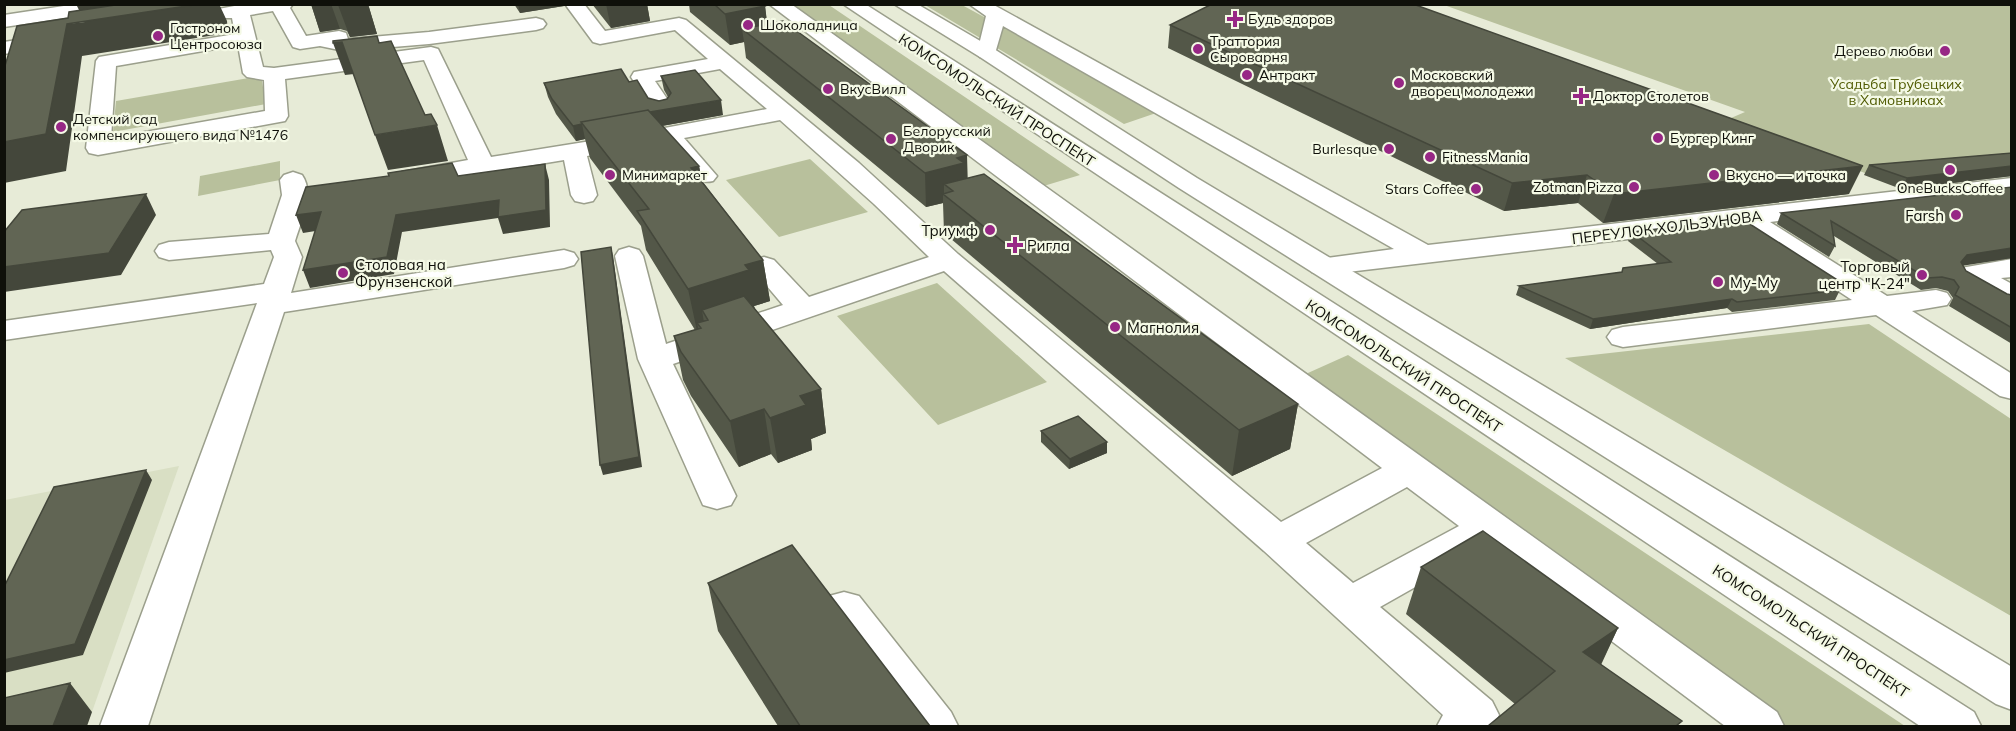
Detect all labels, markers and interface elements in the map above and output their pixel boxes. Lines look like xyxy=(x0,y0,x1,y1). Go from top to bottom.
marker: Будь здоров xyxy=(1226,10,1244,28)
place label: Будь здоров xyxy=(1248,10,1333,28)
place label: Шоколадница xyxy=(760,16,858,34)
marker: Шоколадница xyxy=(741,18,755,32)
place label: Гастроном Центросоюза xyxy=(170,19,262,53)
marker: Гастроном Центросоюза xyxy=(151,29,165,43)
street label: КОМСОМОЛЬСКИЙ ПРОСПЕКТ xyxy=(895,29,1099,171)
place label: Траттория Сыроварня xyxy=(1210,32,1288,66)
marker: Траттория Сыроварня xyxy=(1191,42,1205,56)
place label: Дерево любви xyxy=(1835,42,1933,60)
marker: Дерево любви xyxy=(1938,44,1952,58)
place label: Антракт xyxy=(1259,66,1316,84)
place label: Московский дворец молодежи xyxy=(1411,66,1534,100)
marker: Антракт xyxy=(1240,68,1254,82)
park label: Усадьба Трубецких в Хамовниках xyxy=(1829,75,1962,109)
marker: Московский дворец молодежи xyxy=(1392,76,1406,90)
place label: ВкусВилл xyxy=(840,80,906,98)
marker: ВкусВилл xyxy=(821,82,835,96)
place label: Доктор Столетов xyxy=(1593,87,1709,105)
marker: Доктор Столетов xyxy=(1574,89,1588,103)
place label: Детский сад компенсирующего вида №1476 xyxy=(73,110,288,144)
marker: Детский сад компенсирующего вида №1476 xyxy=(54,120,68,134)
place label: Белорусский Дворик xyxy=(903,122,991,156)
place label: Бургер Кинг xyxy=(1670,129,1755,147)
marker: Бургер Кинг xyxy=(1651,131,1665,145)
marker: Белорусский Дворик xyxy=(884,132,898,146)
place label: Burlesque xyxy=(1312,140,1377,158)
marker: Burlesque xyxy=(1382,142,1396,156)
place label: FitnessMania xyxy=(1442,148,1528,166)
marker: FitnessMania xyxy=(1423,150,1437,164)
marker: OneBucksCoffee xyxy=(1943,163,1957,177)
place label: Минимаркет xyxy=(622,166,708,184)
place label: Вкусно — и точка xyxy=(1726,166,1846,184)
marker: Минимаркет xyxy=(603,168,617,182)
marker: Вкусно — и точка xyxy=(1707,168,1721,182)
place label: Zotman Pizza xyxy=(1533,178,1622,196)
place label: OneBucksCoffee xyxy=(1897,179,2003,197)
place label: Stars Coffee xyxy=(1385,180,1464,198)
marker: Zotman Pizza xyxy=(1627,180,1641,194)
marker: Stars Coffee xyxy=(1469,182,1483,196)
street label: ПЕРЕУЛОК ХОЛЬЗУНОВА xyxy=(1571,206,1763,248)
place label: Farsh xyxy=(1905,206,1944,225)
marker: Farsh xyxy=(1949,208,1963,222)
place label: Триумф xyxy=(922,221,978,240)
marker: Триумф xyxy=(983,223,997,237)
place label: Ригла xyxy=(1027,236,1070,255)
marker: Ригла xyxy=(1008,238,1022,252)
place label: Столовая на Фрунзенской xyxy=(355,255,452,291)
place label: Торговый центр "К-24" xyxy=(1818,257,1910,293)
marker: Столовая на Фрунзенской xyxy=(336,266,350,280)
marker: Торговый центр "К-24" xyxy=(1915,268,1929,282)
place label: Му-Му xyxy=(1730,273,1778,292)
marker: Му-Му xyxy=(1711,275,1725,289)
street label: КОМСОМОЛЬСКИЙ ПРОСПЕКТ xyxy=(1302,295,1506,437)
place label: Магнолия xyxy=(1127,318,1199,337)
marker: Магнолия xyxy=(1108,320,1122,334)
street label: КОМСОМОЛЬСКИЙ ПРОСПЕКТ xyxy=(1709,560,1913,702)

